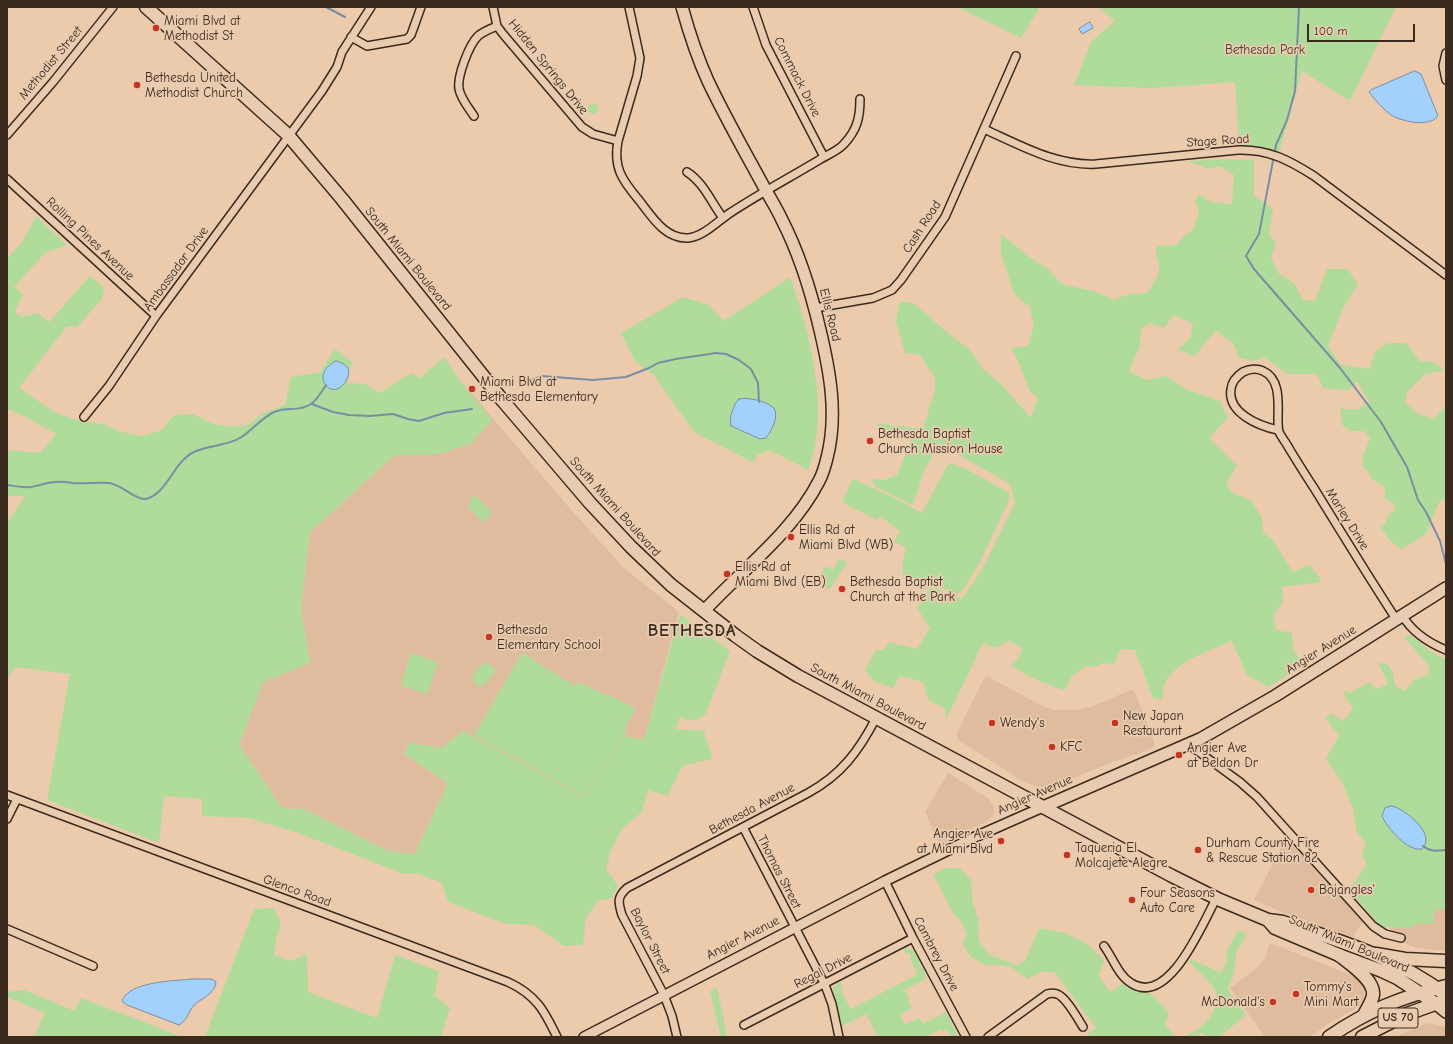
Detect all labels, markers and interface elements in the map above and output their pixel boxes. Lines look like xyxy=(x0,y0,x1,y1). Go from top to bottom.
place label: Miami Blvd at Methodist St xyxy=(164,13,240,44)
street label: Hidden Springs Drive xyxy=(505,16,591,118)
scale bar xyxy=(1309,16,1417,42)
street label: Methodist Street xyxy=(16,23,86,103)
marker: Miami Blvd at Methodist St xyxy=(151,23,161,33)
text: 100 m xyxy=(1314,24,1347,38)
street label: Commack Drive xyxy=(770,34,824,120)
park label: Bethesda Park xyxy=(1225,42,1305,58)
place label: Bethesda United Methodist Church xyxy=(145,70,243,101)
marker: Bethesda United Methodist Church xyxy=(132,80,142,90)
street label: Stage Road xyxy=(1186,131,1250,151)
street label: Rolling Pines Avenue xyxy=(43,194,137,284)
street label: Cash Road xyxy=(899,198,945,256)
street label: South Miami Boulevard xyxy=(361,204,455,314)
street label: Ambassador Drive xyxy=(140,224,212,314)
street label: Ellis Road xyxy=(816,287,844,343)
place label: Miami Blvd at Bethesda Elementary xyxy=(480,374,598,405)
marker: Miami Blvd at Bethesda Elementary xyxy=(467,384,477,394)
place label: Bethesda Baptist Church Mission House xyxy=(878,426,1003,457)
marker: Bethesda Baptist Church Mission House xyxy=(865,436,875,446)
street label: South Miami Boulevard xyxy=(566,454,664,560)
street label: Marley Drive xyxy=(1322,485,1372,553)
place label: Ellis Rd at Miami Blvd (WB) xyxy=(799,522,893,553)
marker: Ellis Rd at Miami Blvd (WB) xyxy=(786,532,796,542)
place label: Ellis Rd at Miami Blvd (EB) xyxy=(735,559,826,590)
marker: Ellis Rd at Miami Blvd (EB) xyxy=(722,569,732,579)
place label: Bethesda Baptist Church at the Park xyxy=(850,574,955,605)
marker: Bethesda Baptist Church at the Park xyxy=(837,584,847,594)
district label: BETHESDA xyxy=(648,621,736,641)
place label: Bethesda Elementary School xyxy=(497,622,601,653)
street label: Angier Avenue xyxy=(1283,622,1359,678)
marker: Bethesda Elementary School xyxy=(484,632,494,642)
street label: South Miami Boulevard xyxy=(807,660,929,734)
place label: New Japan Restaurant xyxy=(1123,708,1184,739)
place label: Wendy's xyxy=(1000,715,1045,731)
marker: Wendy's xyxy=(987,718,997,728)
marker: New Japan Restaurant xyxy=(1110,718,1120,728)
place label: KFC xyxy=(1060,739,1082,755)
place label: Angier Ave at Beldon Dr xyxy=(1187,740,1258,771)
marker: KFC xyxy=(1047,742,1057,752)
marker: Angier Ave at Beldon Dr xyxy=(1174,750,1184,760)
street label: Angier Avenue xyxy=(995,772,1075,818)
street label: Bethesda Avenue xyxy=(707,780,797,838)
place label: Angier Ave at Miami Blvd xyxy=(917,826,993,857)
street label: Thomas Street xyxy=(754,833,804,911)
place label: Durham County Fire & Rescue Station 82 xyxy=(1206,835,1319,866)
marker: Angier Ave at Miami Blvd xyxy=(996,836,1006,846)
place label: Taqueria El Molcajete Alegre xyxy=(1075,840,1168,871)
marker: Durham County Fire & Rescue Station 82 xyxy=(1193,845,1203,855)
marker: Taqueria El Molcajete Alegre xyxy=(1062,850,1072,860)
street label: Glenco Road xyxy=(261,871,333,911)
place label: Bojangles' xyxy=(1319,882,1375,898)
place label: Four Seasons Auto Care xyxy=(1140,885,1215,916)
marker: Bojangles' xyxy=(1306,885,1316,895)
marker: Four Seasons Auto Care xyxy=(1127,895,1137,905)
street label: Baylor Street xyxy=(627,905,673,977)
street label: South Miami Boulevard xyxy=(1287,912,1411,976)
street label: Angier Avenue xyxy=(704,913,782,963)
street label: Cambrey Drive xyxy=(910,914,962,994)
street label: Regal Drive xyxy=(791,950,855,992)
place label: Tommy's Mini Mart xyxy=(1304,979,1359,1010)
marker: Tommy's Mini Mart xyxy=(1291,989,1301,999)
place label: McDonald's xyxy=(1201,994,1265,1010)
marker: McDonald's xyxy=(1268,997,1278,1007)
road number: US 70 xyxy=(1378,1008,1418,1028)

